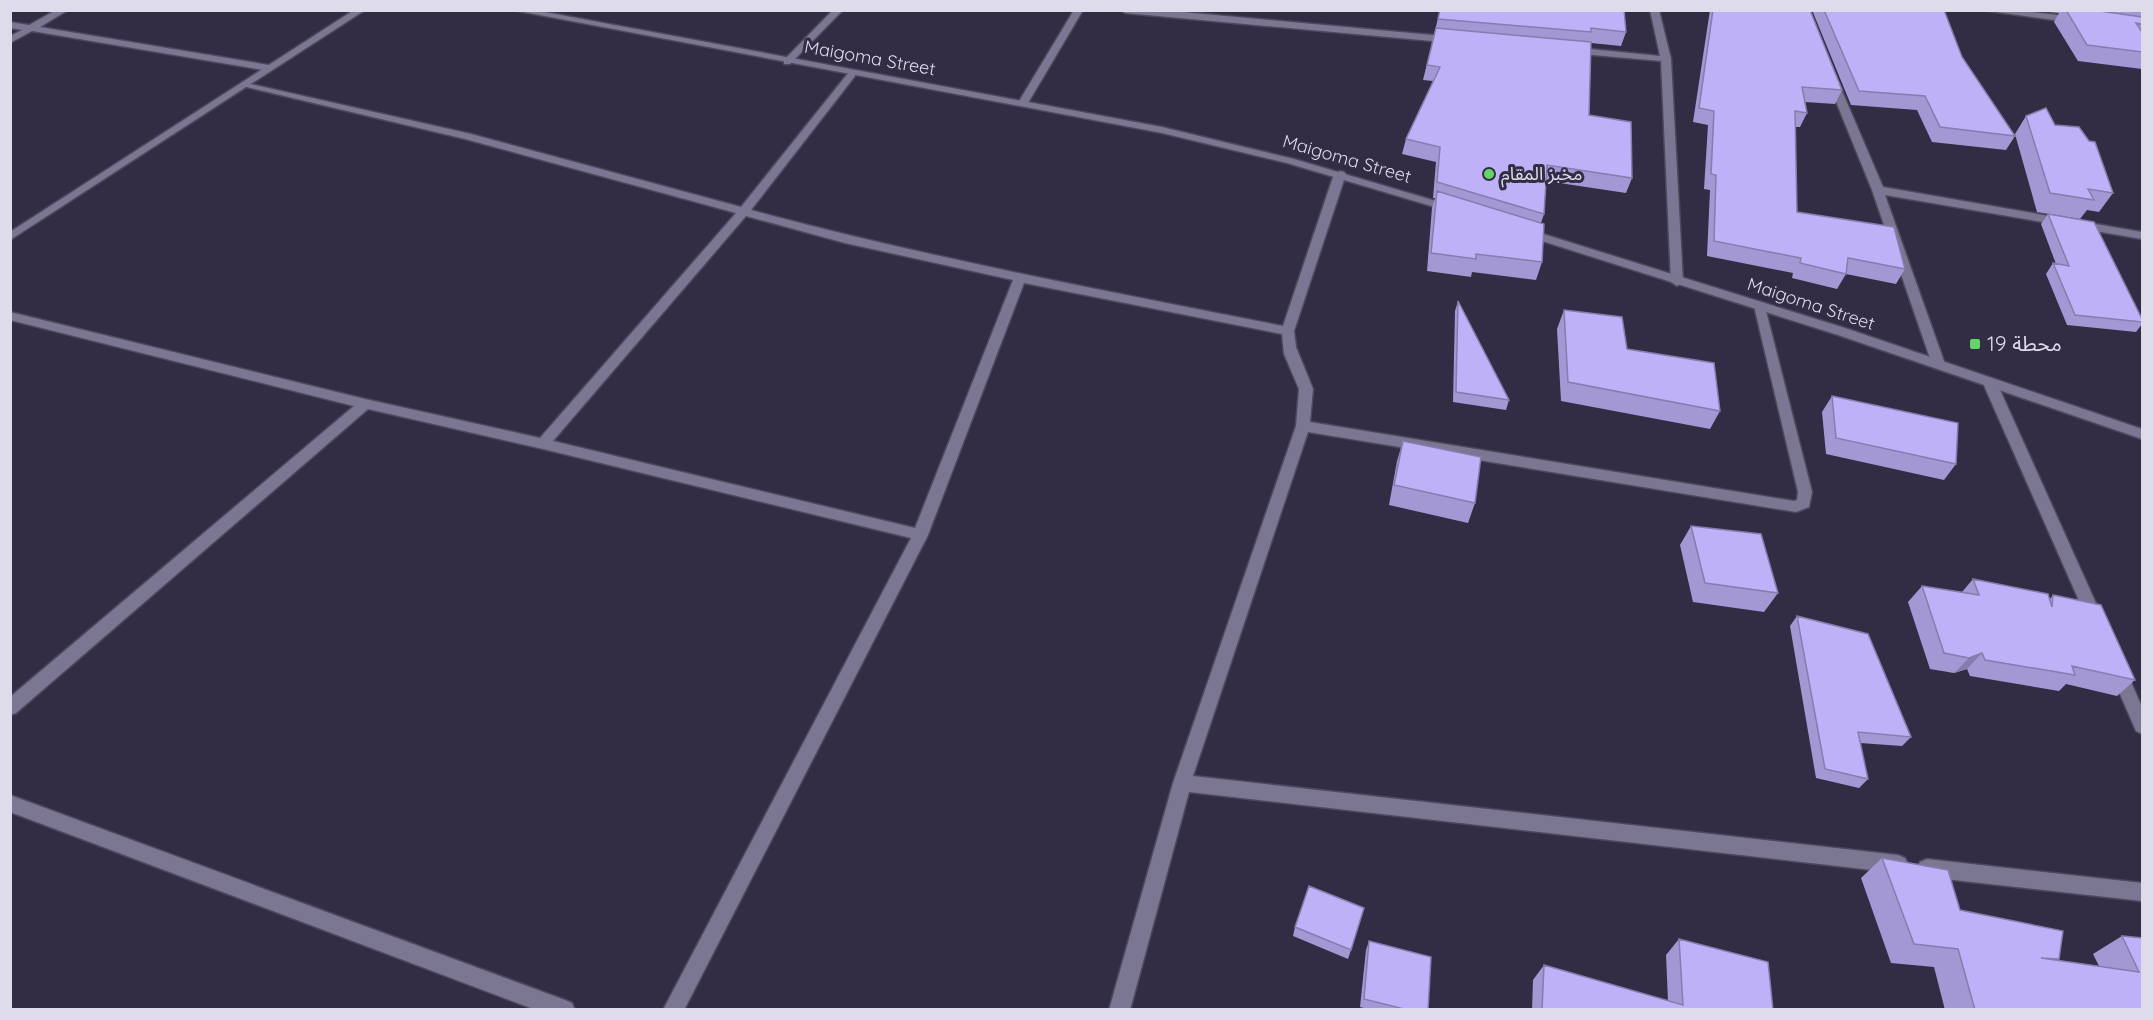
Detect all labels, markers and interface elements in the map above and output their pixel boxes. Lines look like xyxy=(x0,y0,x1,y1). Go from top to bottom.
street label: Maigoma Street xyxy=(803,35,937,80)
street label: Maigoma Street xyxy=(1280,129,1414,188)
place label: مخبز المقام xyxy=(1501,162,1582,188)
marker: مخبز المقام xyxy=(1482,167,1496,181)
street label: Maigoma Street xyxy=(1744,272,1878,335)
place label: محطة 19 xyxy=(1987,330,2062,356)
marker: محطة 19 xyxy=(1968,337,1982,351)

